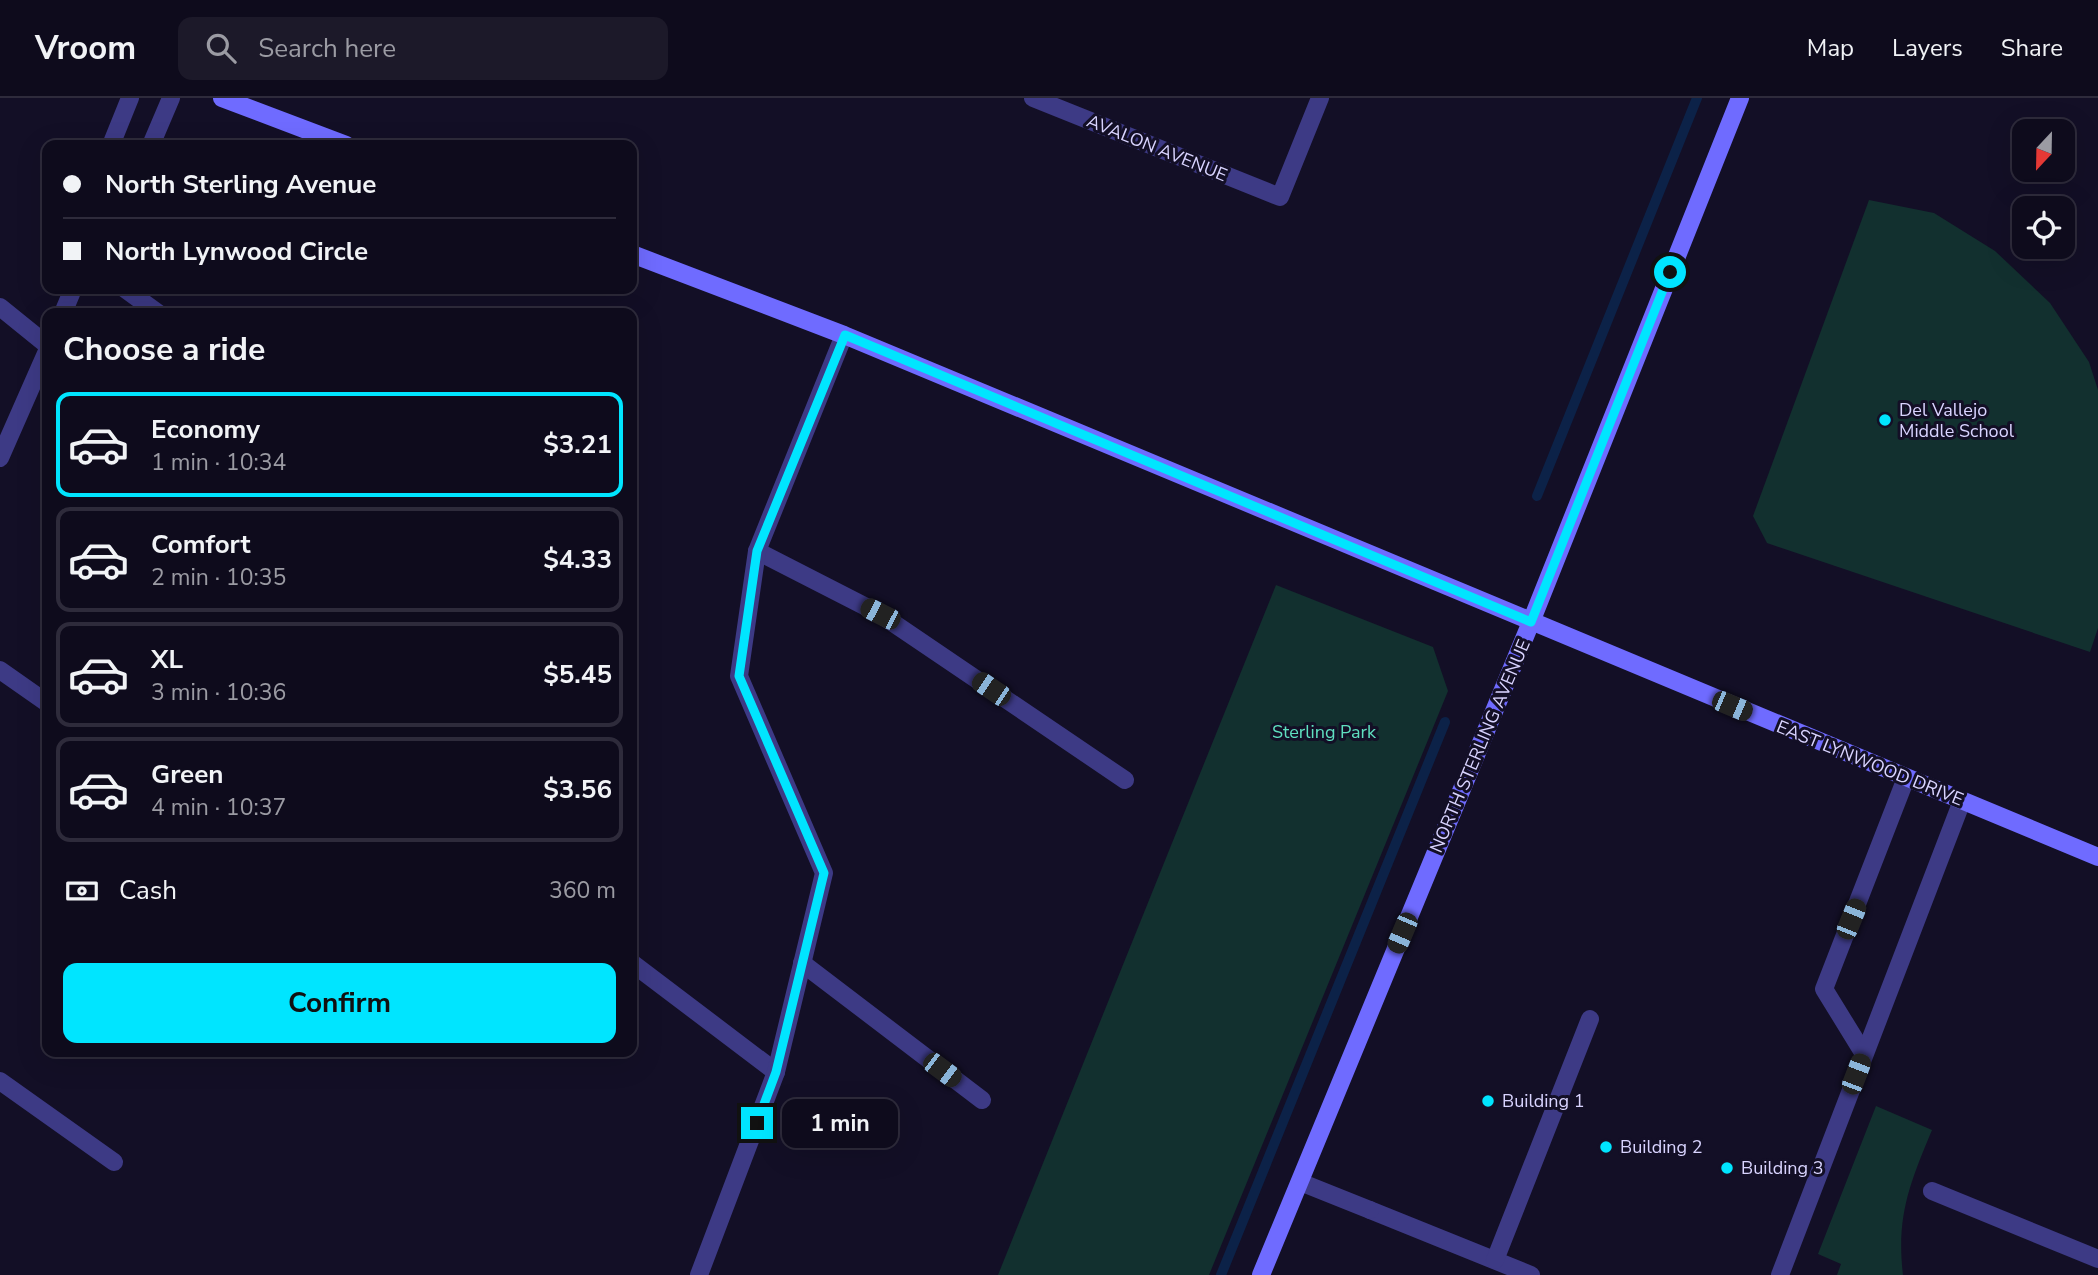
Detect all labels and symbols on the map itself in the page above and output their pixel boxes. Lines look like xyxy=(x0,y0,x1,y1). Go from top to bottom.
street label: AVALON AVENUE xyxy=(1083,109,1231,187)
north arrow xyxy=(2012,119,2076,182)
route start xyxy=(1654,256,1686,288)
place label: Del Vallejo Middle School xyxy=(1899,398,2015,443)
marker: Del Vallejo Middle School xyxy=(1877,412,1893,428)
car xyxy=(857,595,904,633)
street label: NORTH STERLING AVENUE xyxy=(1424,636,1536,856)
car xyxy=(968,669,1015,709)
car xyxy=(1709,688,1756,724)
street label: EAST LYNWOOD DRIVE xyxy=(1773,714,1967,812)
park label: Sterling Park xyxy=(1272,720,1377,744)
car xyxy=(1834,896,1869,942)
car xyxy=(1385,910,1420,956)
car xyxy=(919,1049,966,1091)
car xyxy=(1839,1051,1874,1097)
place label: Building 1 xyxy=(1502,1089,1585,1113)
marker: Building 1 xyxy=(1480,1093,1496,1109)
callout: 1 min xyxy=(782,1098,897,1148)
route end xyxy=(741,1107,773,1139)
place label: Building 2 xyxy=(1620,1135,1703,1159)
marker: Building 2 xyxy=(1598,1139,1614,1155)
place label: Building 3 xyxy=(1741,1156,1824,1180)
marker: Building 3 xyxy=(1719,1160,1735,1176)

